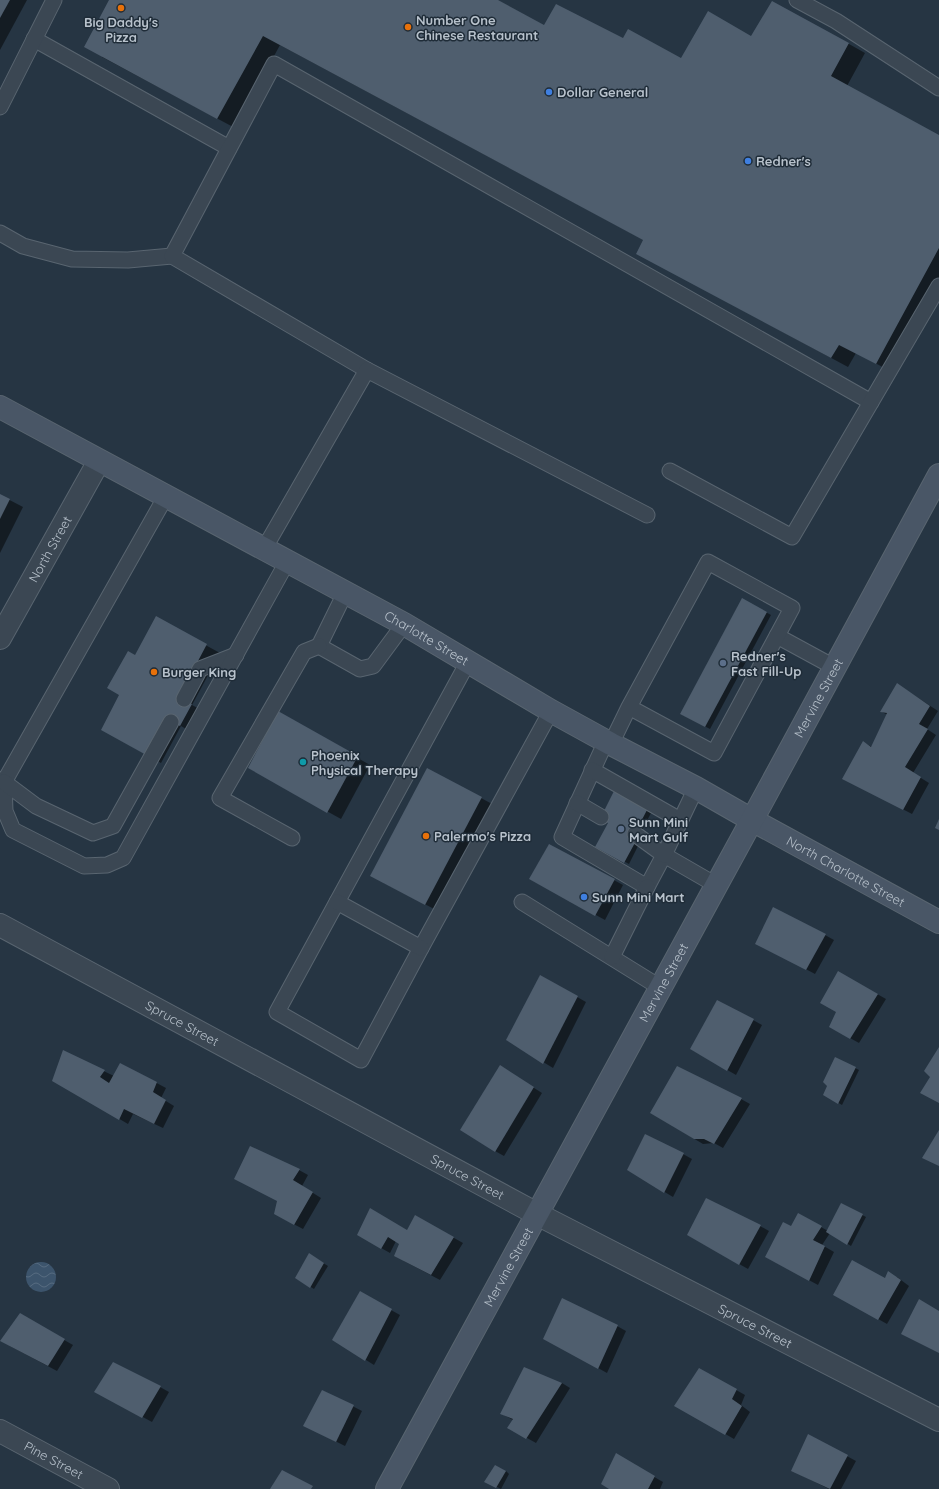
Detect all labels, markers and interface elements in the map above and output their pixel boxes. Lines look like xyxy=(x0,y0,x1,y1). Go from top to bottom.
marker: Big Daddy's Pizza xyxy=(116,3,126,13)
place label: Number One Chinese Restaurant xyxy=(416,12,538,43)
place label: Big Daddy's Pizza xyxy=(84,14,158,45)
marker: Number One Chinese Restaurant xyxy=(403,22,413,32)
place label: Dollar General xyxy=(557,84,648,100)
marker: Dollar General xyxy=(544,87,554,97)
place label: Redner's xyxy=(756,153,811,169)
marker: Redner's xyxy=(743,156,753,166)
street label: North Street xyxy=(25,513,75,585)
street label: Charlotte Street xyxy=(382,607,472,668)
place label: Redner's Fast Fill-Up xyxy=(731,648,801,679)
street label: Mervine Street xyxy=(790,656,846,740)
marker: Redner's Fast Fill-Up xyxy=(718,658,728,668)
place label: Burger King xyxy=(162,664,236,680)
marker: Burger King xyxy=(149,667,159,677)
place label: Phoenix Physical Therapy xyxy=(311,747,418,778)
marker: Phoenix Physical Therapy xyxy=(298,757,308,767)
place label: Sunn Mini Mart Gulf xyxy=(629,814,689,845)
marker: Sunn Mini Mart Gulf xyxy=(616,824,626,834)
place label: Palermo's Pizza xyxy=(434,828,531,844)
marker: Palermo's Pizza xyxy=(421,831,431,841)
street label: North Charlotte Street xyxy=(784,832,908,910)
place label: Sunn Mini Mart xyxy=(592,889,684,905)
marker: Sunn Mini Mart xyxy=(579,892,589,902)
street label: Mervine Street xyxy=(635,940,691,1025)
street label: Spruce Street xyxy=(143,997,222,1049)
street label: Spruce Street xyxy=(428,1150,507,1203)
street label: Mervine Street xyxy=(480,1225,536,1309)
street label: Spruce Street xyxy=(716,1300,795,1351)
street label: Pine Street xyxy=(22,1438,86,1482)

